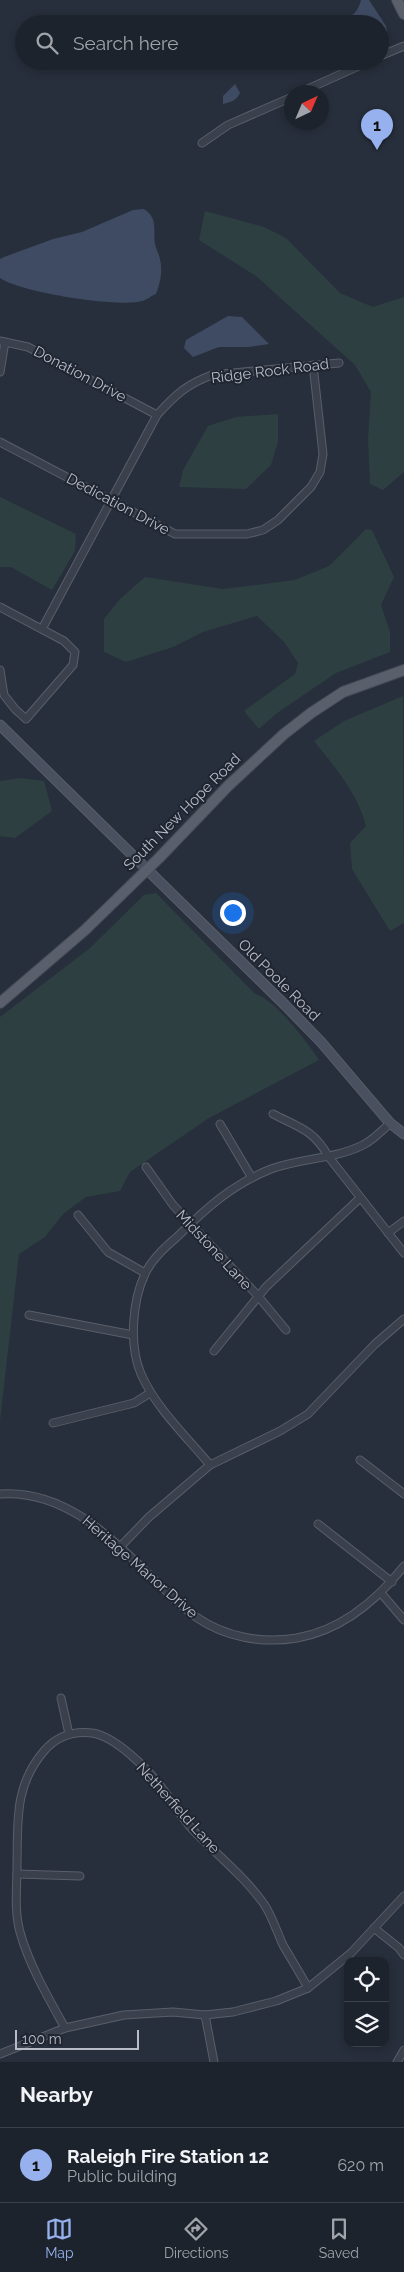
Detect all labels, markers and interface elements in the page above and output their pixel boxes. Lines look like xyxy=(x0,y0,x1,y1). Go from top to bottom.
search box xyxy=(15,15,389,70)
icon: search xyxy=(33,29,61,57)
text: Search here xyxy=(73,32,179,54)
north arrow xyxy=(284,85,329,130)
pin: 1 xyxy=(361,109,393,150)
street label: Donation Drive xyxy=(31,342,129,406)
street label: Ridge Rock Road xyxy=(210,355,330,387)
street label: Dedication Drive xyxy=(63,469,173,539)
street label: South New Hope Road xyxy=(120,750,244,874)
your location xyxy=(220,900,246,926)
street label: Old Poole Road xyxy=(234,935,324,1025)
street label: Midstone Lane xyxy=(172,1206,256,1294)
street label: Heritage Manor Drive xyxy=(79,1512,201,1622)
street label: Netherfield Lane xyxy=(132,1759,224,1857)
map controls xyxy=(344,1957,389,2047)
button: locate xyxy=(344,1957,389,2002)
button: layers xyxy=(344,2002,389,2047)
scale bar xyxy=(15,2027,139,2050)
text: 100 m xyxy=(22,2031,62,2047)
text: Nearby xyxy=(20,2082,93,2107)
text: Raleigh Fire Station 12 xyxy=(67,2145,269,2167)
text: 1 xyxy=(32,2156,40,2175)
text: 620 m xyxy=(337,2156,384,2175)
text: Public building xyxy=(67,2167,177,2186)
tab: Map xyxy=(45,2215,74,2261)
tab: Directions xyxy=(164,2215,229,2261)
tab: Saved xyxy=(319,2215,359,2261)

